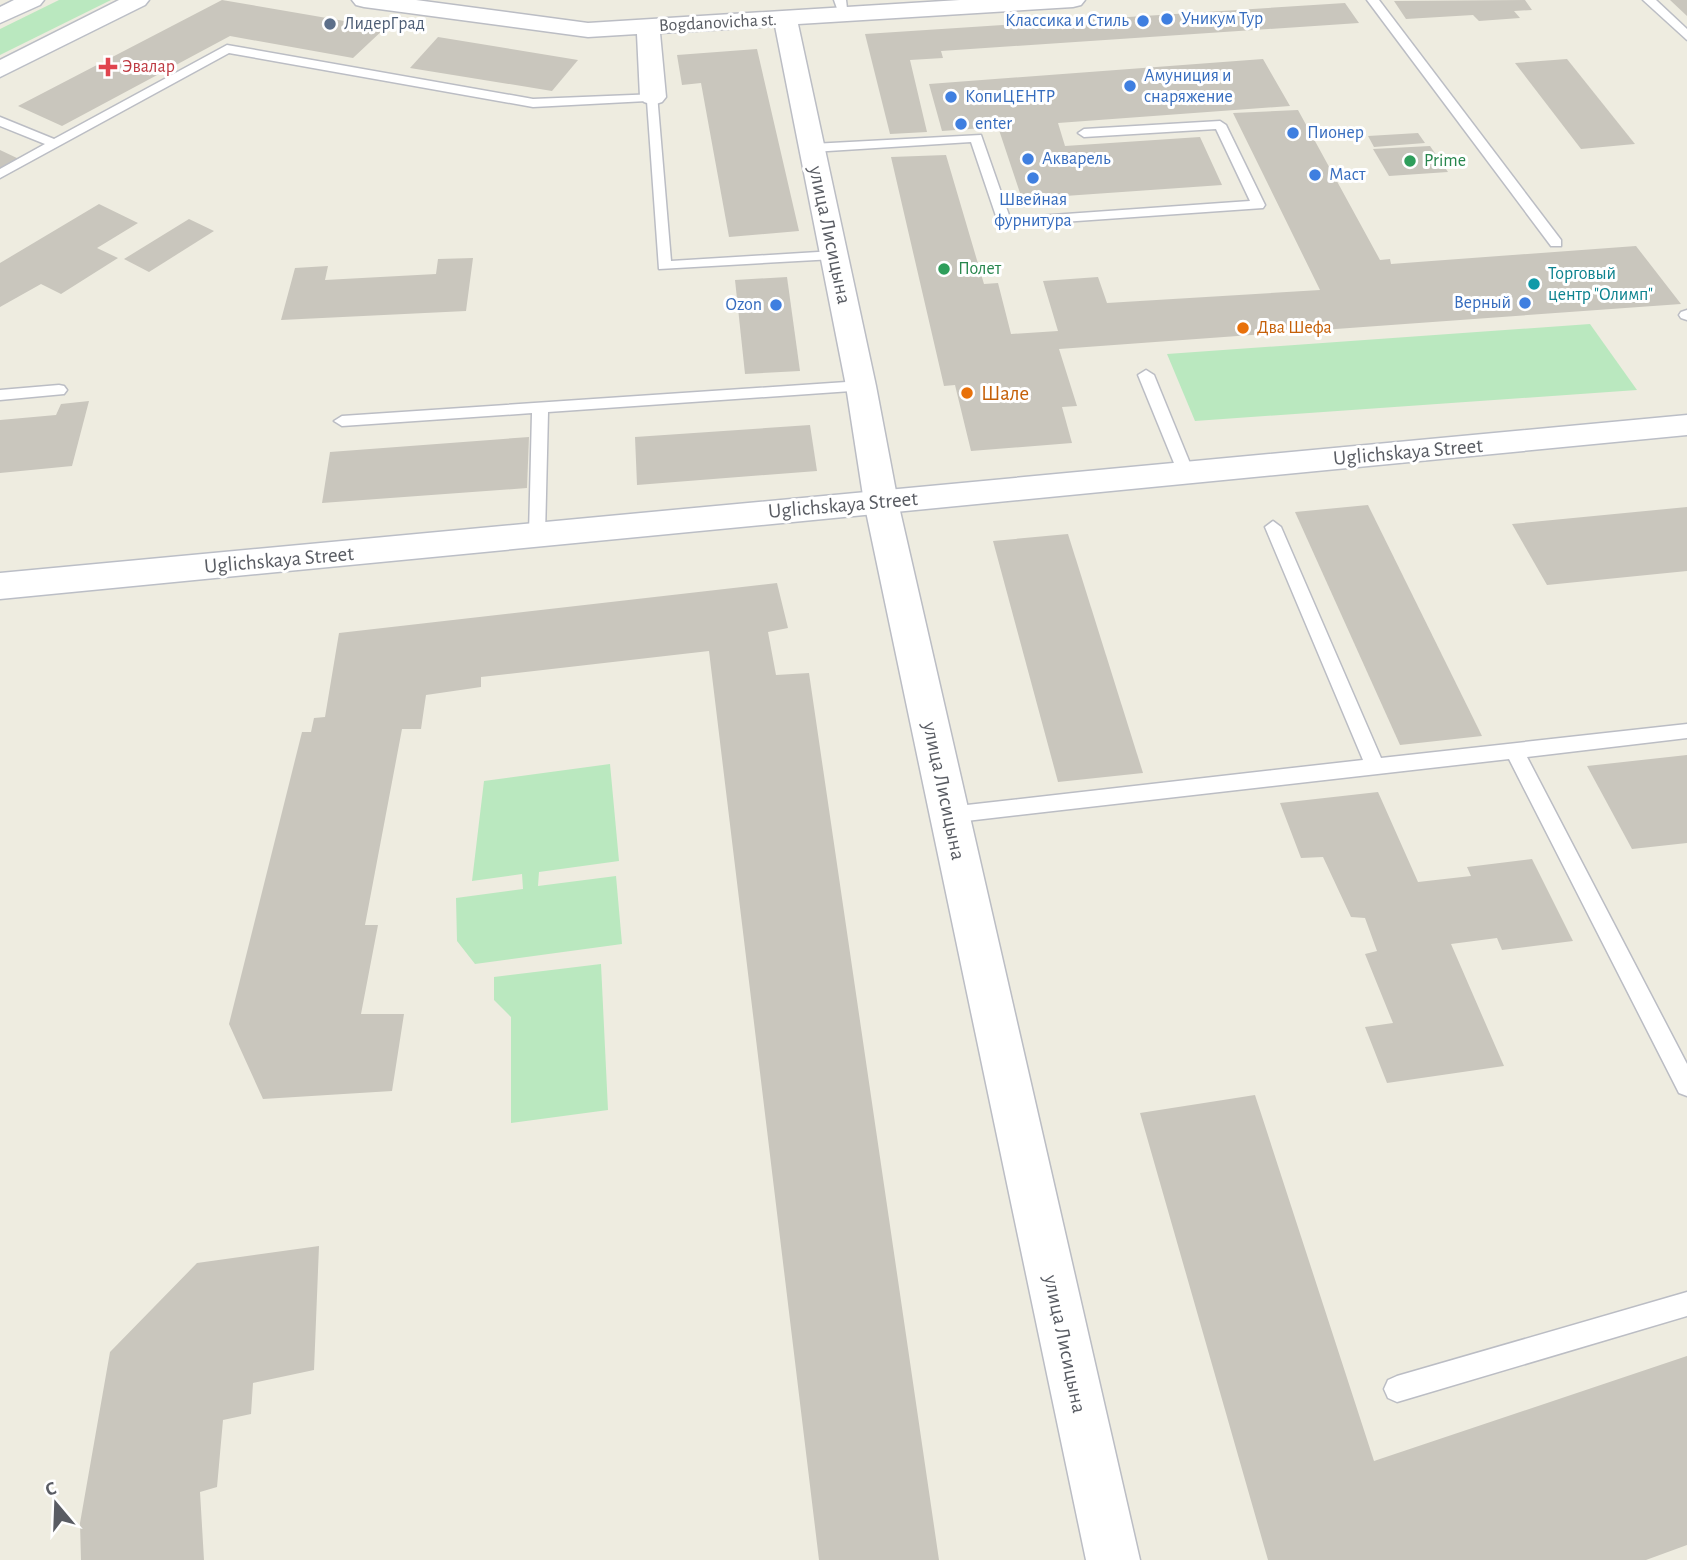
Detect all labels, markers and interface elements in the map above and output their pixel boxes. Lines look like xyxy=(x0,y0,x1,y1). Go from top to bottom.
place label: Уникум Тур xyxy=(1181,10,1263,28)
street label: Bogdanovicha st. xyxy=(659,11,777,35)
marker: Уникум Тур xyxy=(1159,11,1175,27)
place label: Классика и Стиль xyxy=(1005,12,1129,30)
marker: Классика и Стиль xyxy=(1135,13,1151,29)
place label: ЛидерГрад xyxy=(344,15,425,33)
marker: ЛидерГрад xyxy=(322,16,338,32)
place label: Эвалар xyxy=(122,58,175,76)
marker: Эвалар xyxy=(100,59,116,75)
place label: Амуниция и снаряжение xyxy=(1144,67,1233,106)
marker: Амуниция и снаряжение xyxy=(1122,78,1138,94)
place label: КопиЦЕНТР xyxy=(965,88,1055,106)
marker: КопиЦЕНТР xyxy=(943,89,959,105)
place label: enter xyxy=(975,115,1012,133)
marker: enter xyxy=(953,116,969,132)
place label: Пионер xyxy=(1307,124,1364,142)
marker: Пионер xyxy=(1285,125,1301,141)
place label: Акварель xyxy=(1042,150,1111,168)
marker: Акварель xyxy=(1020,151,1036,167)
place label: Prime xyxy=(1424,152,1466,170)
marker: Prime xyxy=(1402,153,1418,169)
street label: улица Лисицына xyxy=(805,163,855,306)
place label: Маст xyxy=(1329,166,1366,184)
marker: Маст xyxy=(1307,167,1323,183)
marker: Швейная фурнитура xyxy=(1025,170,1041,186)
place label: Швейная фурнитура xyxy=(994,191,1072,230)
place label: Полет xyxy=(958,260,1002,278)
marker: Полет xyxy=(936,261,952,277)
place label: Торговый центр "Олимп" xyxy=(1548,265,1653,304)
marker: Торговый центр "Олимп" xyxy=(1526,276,1542,292)
place label: Верный xyxy=(1454,294,1511,312)
marker: Верный xyxy=(1517,295,1533,311)
place label: Ozon xyxy=(725,296,762,314)
marker: Ozon xyxy=(768,297,784,313)
place label: Два Шефа xyxy=(1257,319,1332,337)
marker: Два Шефа xyxy=(1235,320,1251,336)
place label: Шале xyxy=(981,383,1029,404)
marker: Шале xyxy=(959,385,975,401)
street label: Uglichskaya Street xyxy=(1332,435,1484,469)
street label: Uglichskaya Street xyxy=(767,488,919,522)
street label: Uglichskaya Street xyxy=(203,543,355,577)
street label: улица Лисицына xyxy=(919,719,969,862)
street label: улица Лисицына xyxy=(1040,1272,1090,1415)
north arrow xyxy=(21,1469,91,1539)
text: С xyxy=(43,1479,59,1500)

